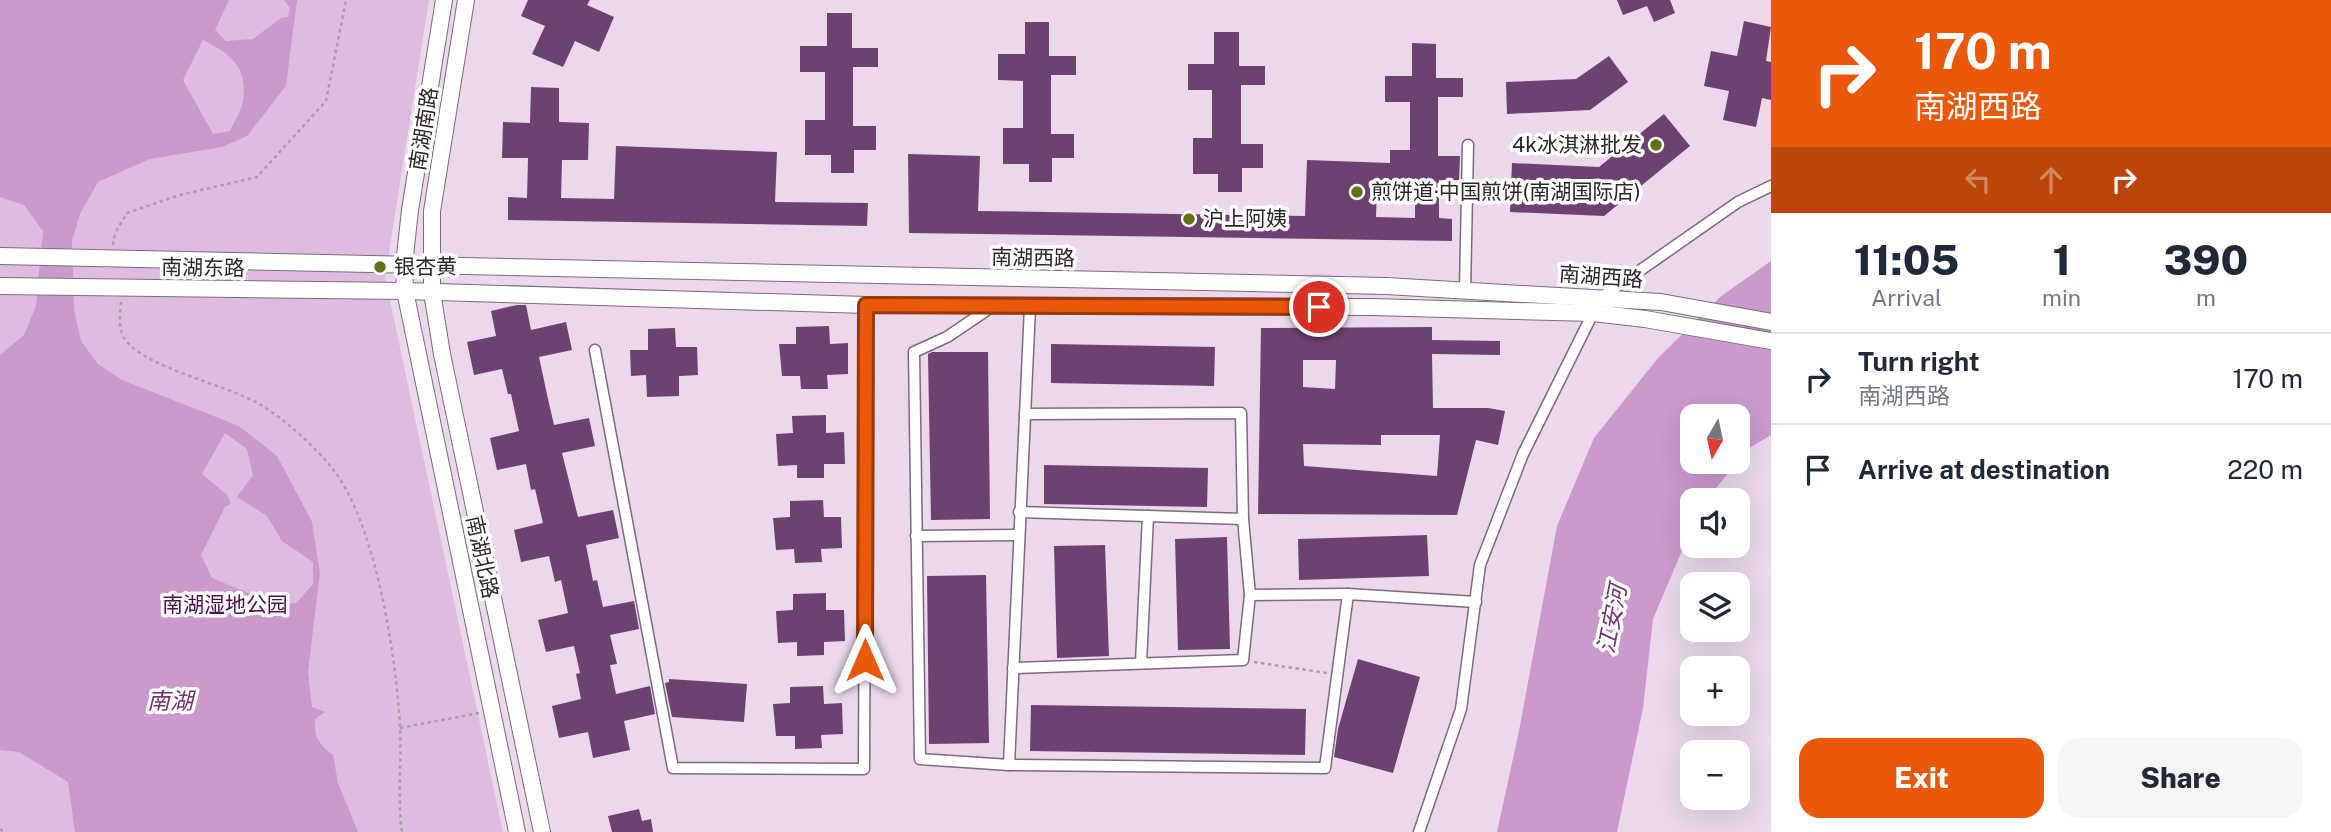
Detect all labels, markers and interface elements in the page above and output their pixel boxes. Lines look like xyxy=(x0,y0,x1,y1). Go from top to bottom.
text: 170 m xyxy=(1914,22,2052,80)
icon: right xyxy=(1799,28,1890,119)
street label: 南湖南路 xyxy=(405,85,442,172)
text: 南湖西路 xyxy=(1914,88,2042,125)
place label: 4k冰淇淋批发 xyxy=(1512,132,1642,157)
marker: 4k冰淇淋批发 xyxy=(1648,137,1664,153)
icon: left xyxy=(1959,161,1997,199)
icon: ahead xyxy=(2032,161,2070,199)
icon: right xyxy=(2105,161,2143,199)
place label: 煎饼道·中国煎饼(南湖国际店) xyxy=(1371,179,1641,204)
marker: 煎饼道·中国煎饼(南湖国际店) xyxy=(1349,184,1365,200)
place label: 沪上阿姨 xyxy=(1203,206,1287,231)
marker: 沪上阿姨 xyxy=(1181,211,1197,227)
text: 11:05 xyxy=(1854,235,1959,284)
text: 1 xyxy=(2052,235,2071,284)
text: 390 xyxy=(2164,235,2248,284)
street label: 南湖西路 xyxy=(991,244,1075,271)
street label: 南湖东路 xyxy=(161,254,245,281)
place label: 银杏黄 xyxy=(394,254,457,279)
marker: 银杏黄 xyxy=(372,259,388,275)
street label: 南湖西路 xyxy=(1558,261,1644,292)
pin xyxy=(1289,277,1349,337)
text: Arrival xyxy=(1871,284,1942,311)
text: min xyxy=(2042,284,2081,311)
text: m xyxy=(2196,284,2216,311)
icon: arrive xyxy=(1300,288,1338,326)
text: Turn right xyxy=(1858,346,1980,377)
icon: right xyxy=(1799,360,1837,398)
text: 170 m xyxy=(2233,363,2303,394)
text: 南湖西路 xyxy=(1858,382,1950,409)
north arrow xyxy=(1680,404,1750,474)
map controls xyxy=(1680,404,1750,810)
icon: arrive xyxy=(1799,451,1837,489)
text: Arrive at destination xyxy=(1858,454,2110,485)
text: 220 m xyxy=(2227,454,2303,485)
button: sound xyxy=(1680,488,1750,558)
street label: 南湖北路 xyxy=(462,513,503,601)
button: layers xyxy=(1680,572,1750,642)
water label: 江安河 xyxy=(1592,579,1632,655)
park label: 南湖湿地公园 xyxy=(162,592,288,617)
position arrow xyxy=(828,623,902,697)
button: + xyxy=(1680,656,1750,726)
water label: 南湖 xyxy=(147,687,196,714)
button: Exit xyxy=(1799,738,2044,818)
button: Share xyxy=(2058,738,2303,818)
button: − xyxy=(1680,740,1750,810)

